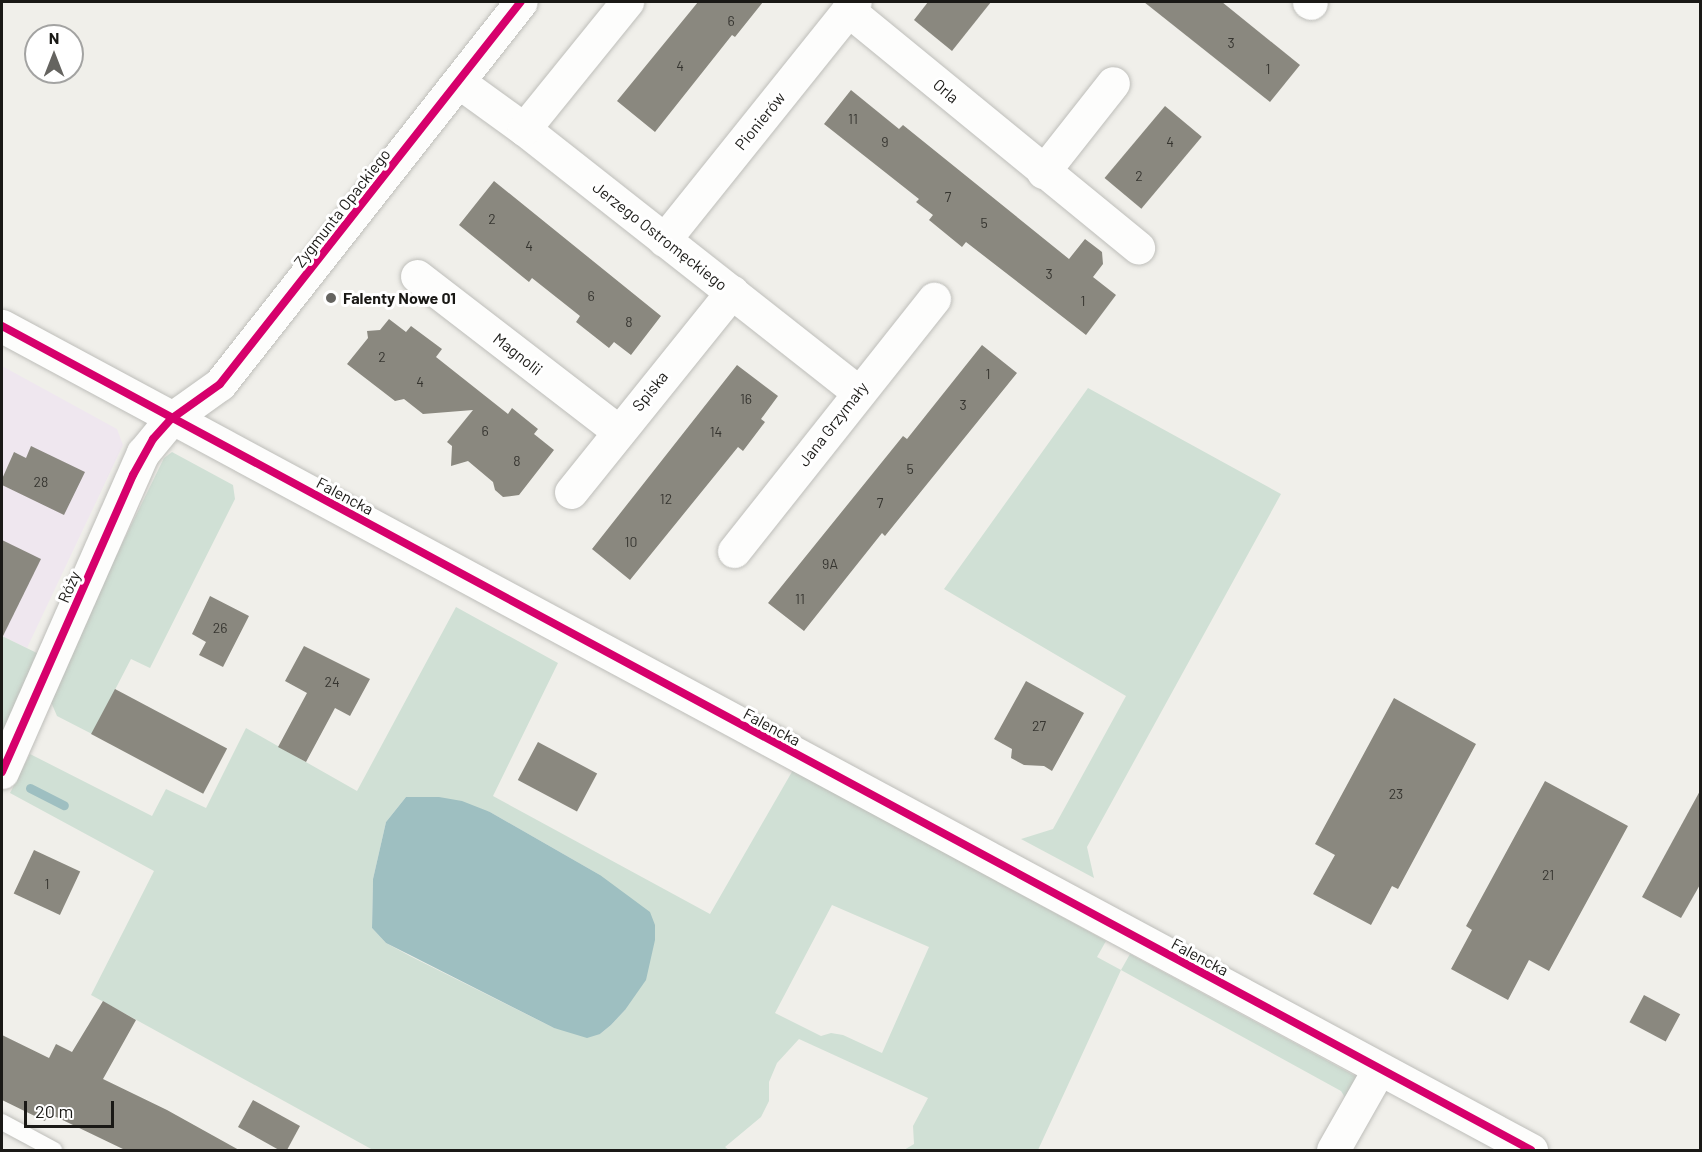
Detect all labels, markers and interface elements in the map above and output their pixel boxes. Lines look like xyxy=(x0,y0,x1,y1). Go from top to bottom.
house number: 6 xyxy=(727,13,735,29)
north arrow xyxy=(24,24,84,84)
text: N xyxy=(49,28,59,47)
house number: 3 xyxy=(1227,35,1235,51)
house number: 4 xyxy=(676,58,684,74)
house number: 1 xyxy=(1266,61,1270,77)
street label: Orla xyxy=(929,75,963,107)
street label: Pionierów xyxy=(731,88,789,154)
house number: 11 xyxy=(848,111,858,127)
house number: 9 xyxy=(881,134,889,150)
house number: 4 xyxy=(1166,134,1174,150)
street label: Zygmunta Opackiego xyxy=(290,145,394,271)
house number: 2 xyxy=(1135,168,1143,184)
street label: Jerzego Ostromęckiego xyxy=(589,177,731,295)
house number: 7 xyxy=(945,189,951,205)
house number: 2 xyxy=(488,211,496,227)
house number: 5 xyxy=(980,215,988,231)
house number: 4 xyxy=(525,238,533,254)
house number: 3 xyxy=(1045,266,1053,282)
place label: Falenty Nowe 01 xyxy=(343,288,456,308)
house number: 6 xyxy=(587,288,595,304)
marker: Falenty Nowe 01 xyxy=(324,291,338,305)
house number: 1 xyxy=(1081,293,1085,309)
house number: 8 xyxy=(625,314,633,330)
street label: Magnolii xyxy=(490,329,546,379)
house number: 2 xyxy=(378,349,386,365)
house number: 1 xyxy=(986,366,990,382)
street label: Spiska xyxy=(628,367,672,415)
house number: 4 xyxy=(416,374,424,390)
street label: Jana Grzymały xyxy=(794,378,872,470)
house number: 16 xyxy=(740,391,752,407)
house number: 3 xyxy=(959,397,967,413)
house number: 6 xyxy=(481,423,489,439)
house number: 14 xyxy=(710,424,722,440)
house number: 8 xyxy=(513,453,521,469)
house number: 5 xyxy=(906,461,914,477)
street label: Falencka xyxy=(313,473,377,519)
house number: 28 xyxy=(34,474,48,490)
house number: 12 xyxy=(660,491,672,507)
house number: 7 xyxy=(877,495,883,511)
house number: 10 xyxy=(625,534,637,550)
house number: 9A xyxy=(822,556,838,572)
street label: Róży xyxy=(54,568,84,606)
house number: 11 xyxy=(795,591,805,607)
house number: 26 xyxy=(213,620,227,636)
house number: 24 xyxy=(324,674,340,690)
street label: Falencka xyxy=(740,704,804,750)
house number: 27 xyxy=(1032,718,1046,734)
house number: 23 xyxy=(1389,786,1403,802)
house number: 21 xyxy=(1542,867,1554,883)
house number: 1 xyxy=(45,876,49,892)
street label: Falencka xyxy=(1168,934,1232,980)
scale bar xyxy=(27,1089,117,1127)
text: 20 m xyxy=(35,1100,73,1122)

